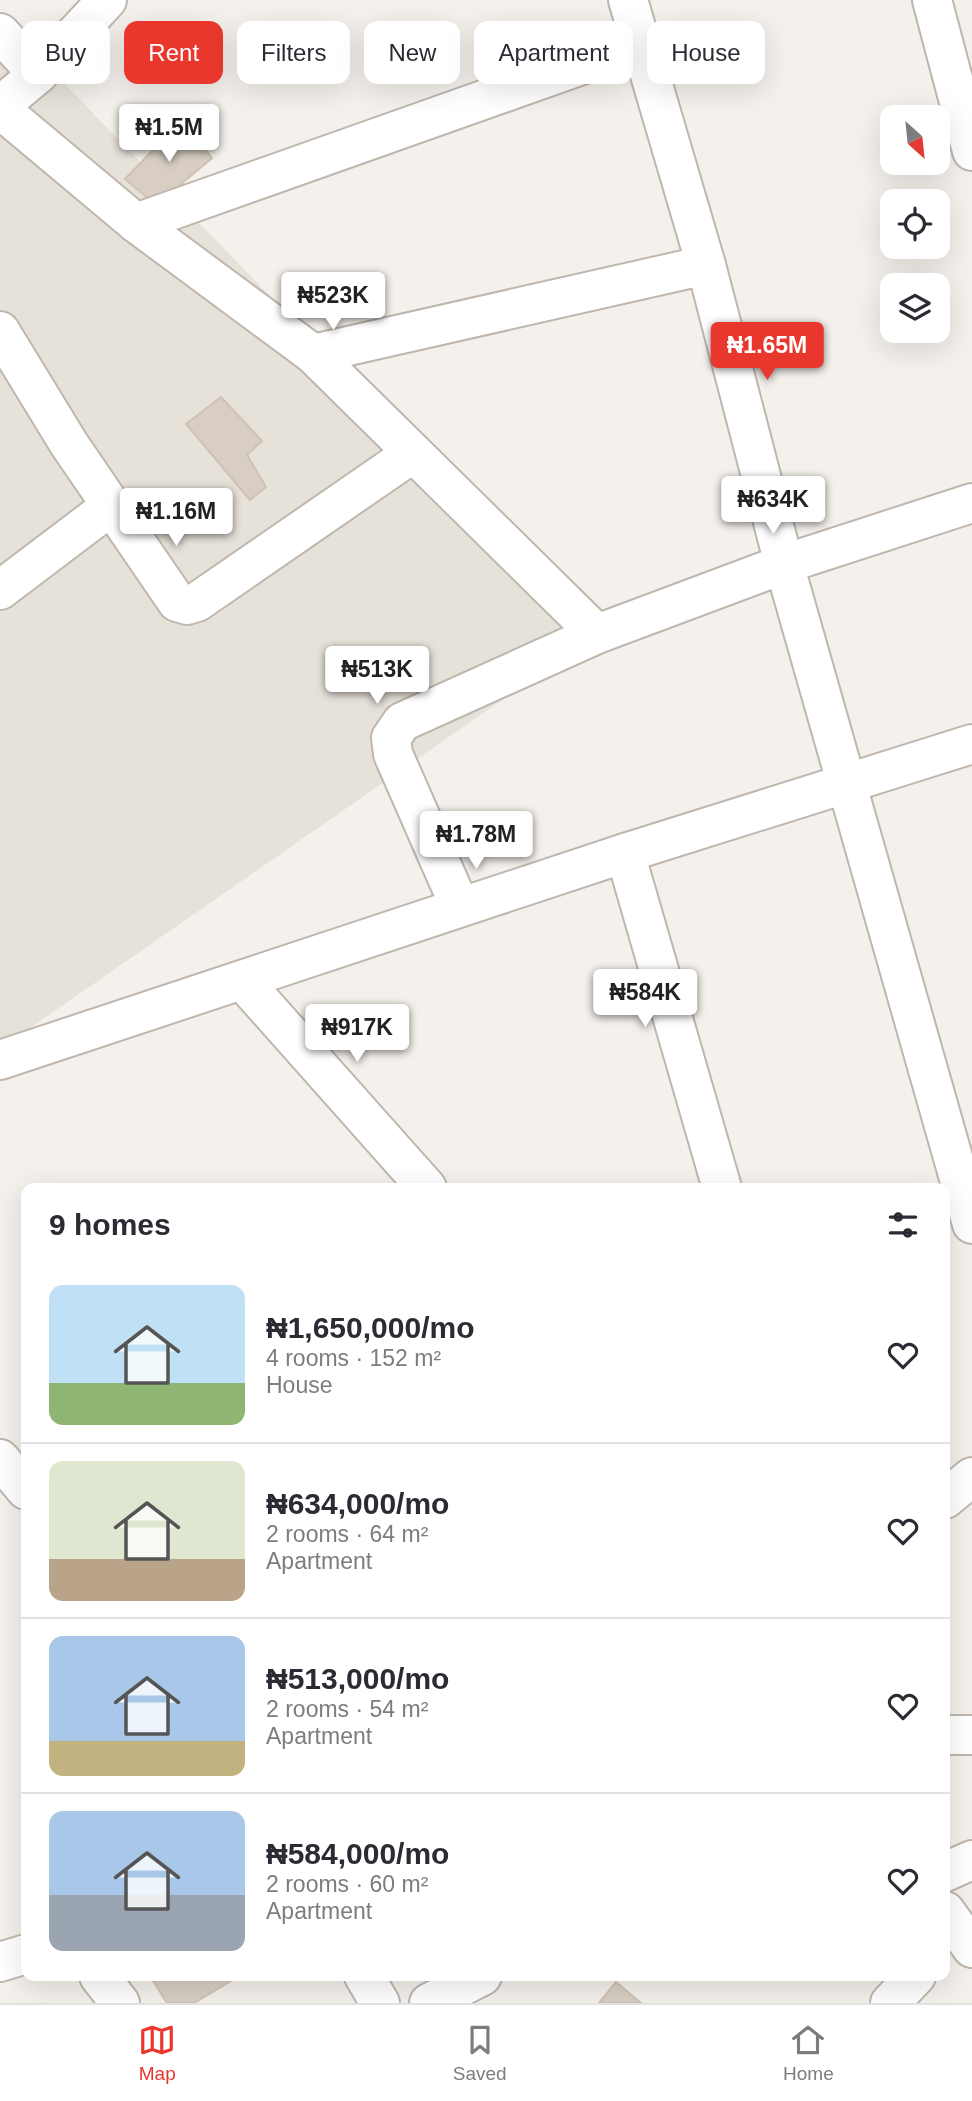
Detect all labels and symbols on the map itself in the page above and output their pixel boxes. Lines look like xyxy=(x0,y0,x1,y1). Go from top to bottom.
pin: ₦1.5M xyxy=(120,104,218,164)
north arrow xyxy=(880,105,950,175)
pin: ₦523K xyxy=(284,272,382,332)
pin: ₦1.65M xyxy=(710,322,824,382)
pin: ₦634K xyxy=(724,476,822,536)
pin: ₦1.16M xyxy=(119,489,233,548)
pin: ₦513K xyxy=(328,646,426,706)
pin: ₦1.78M xyxy=(419,812,533,871)
pin: ₦584K xyxy=(596,970,694,1029)
pin: ₦917K xyxy=(308,1004,406,1064)

